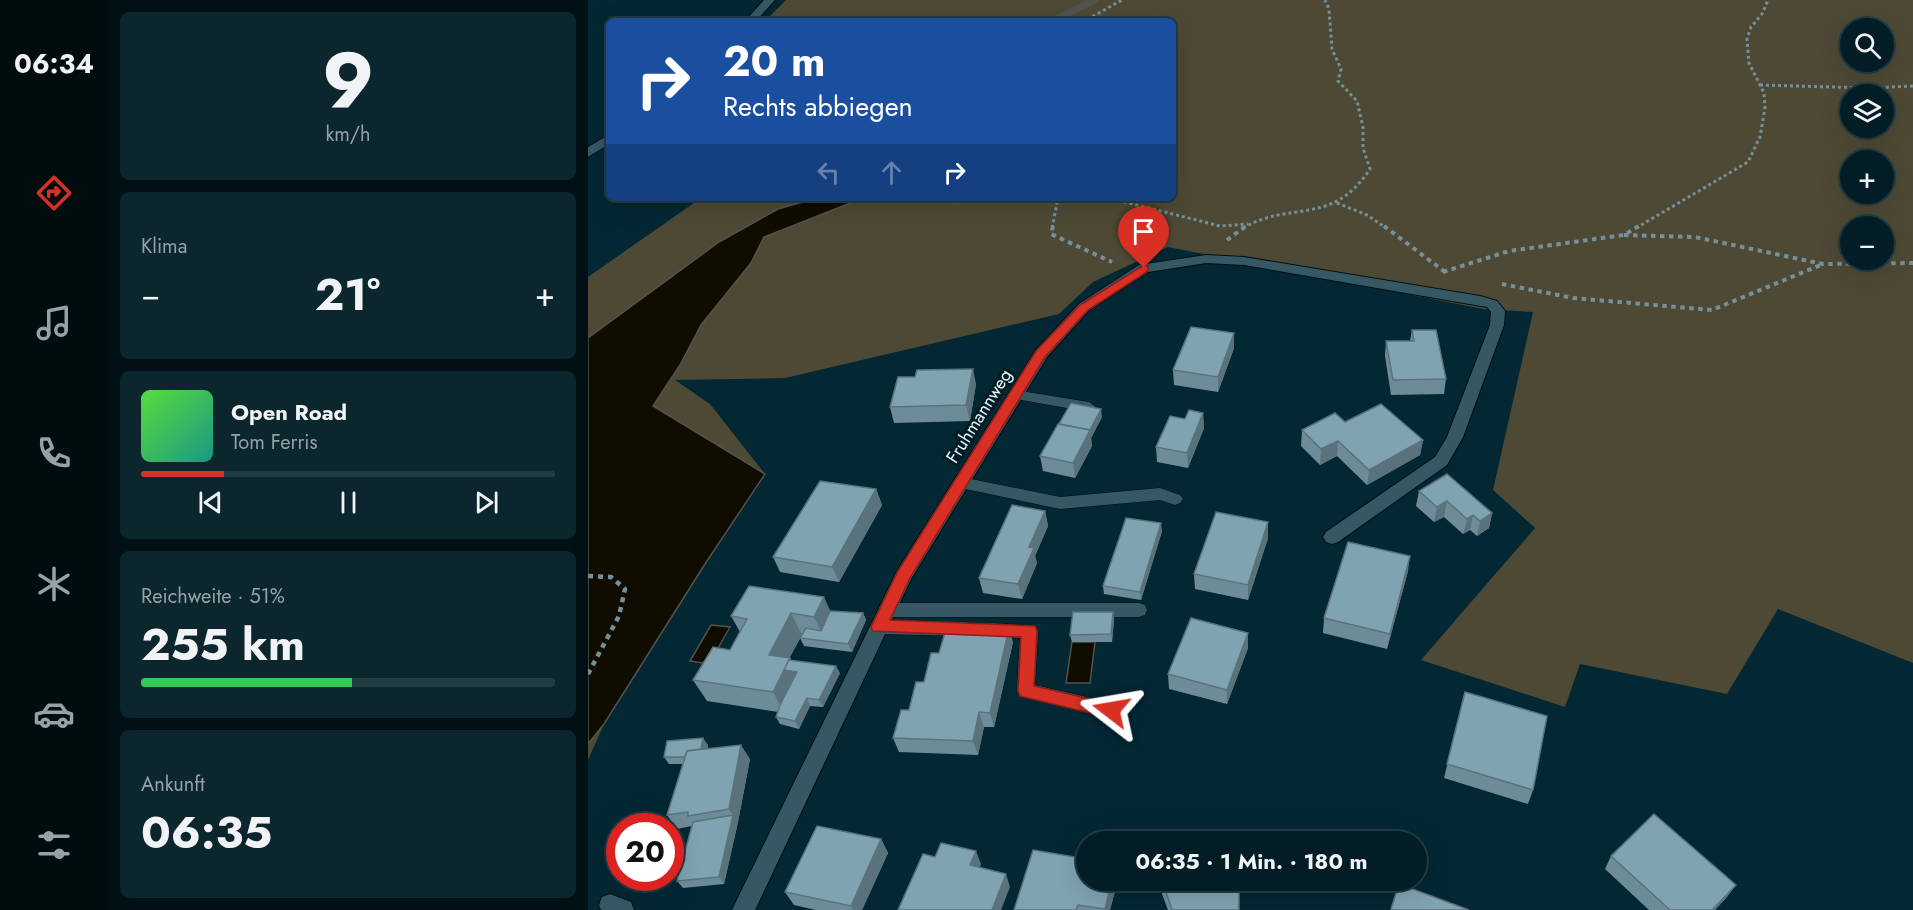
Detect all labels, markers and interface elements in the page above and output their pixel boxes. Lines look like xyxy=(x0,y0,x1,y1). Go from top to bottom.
map controls xyxy=(1840,18,1894,270)
button: search xyxy=(1840,18,1894,72)
text: 9 xyxy=(322,25,374,137)
text: 20 m xyxy=(723,31,825,92)
icon: right xyxy=(624,42,702,120)
text: 06:34 xyxy=(14,44,94,83)
button: layers xyxy=(1840,84,1894,138)
text: Rechts abbiegen xyxy=(723,87,913,126)
text: km/h xyxy=(325,120,371,149)
button: + xyxy=(1840,150,1894,204)
icon: left xyxy=(812,156,845,189)
icon: ahead xyxy=(875,156,908,189)
icon: right xyxy=(938,156,971,189)
icon: directions xyxy=(33,172,75,214)
pin xyxy=(1118,206,1169,268)
icon: arrive xyxy=(1127,215,1160,248)
button: − xyxy=(1840,216,1894,270)
text: Klima xyxy=(141,232,187,261)
text: 21° xyxy=(315,262,380,327)
text: − xyxy=(141,271,160,318)
text: + xyxy=(535,271,555,318)
icon: music xyxy=(33,302,75,344)
street label: Fruhmannweg xyxy=(940,364,1018,468)
text: Open Road xyxy=(231,396,347,428)
text: Tom Ferris xyxy=(231,428,318,457)
icon: phone xyxy=(33,432,75,474)
icon: previous xyxy=(194,486,227,519)
icon: pause xyxy=(332,486,365,519)
icon: next xyxy=(470,486,503,519)
icon: climate xyxy=(33,563,75,605)
text: Reichweite · 51% xyxy=(141,582,285,611)
text: 255 km xyxy=(141,612,305,677)
position arrow xyxy=(1079,678,1143,742)
icon: car xyxy=(33,693,75,735)
text: Ankunft xyxy=(141,770,205,799)
text: 06:35 xyxy=(141,800,272,865)
speed limit sign: 20 xyxy=(606,813,684,891)
icon: filters xyxy=(33,824,75,866)
text: 06:35 · 1 Min. · 180 m xyxy=(1135,845,1368,877)

